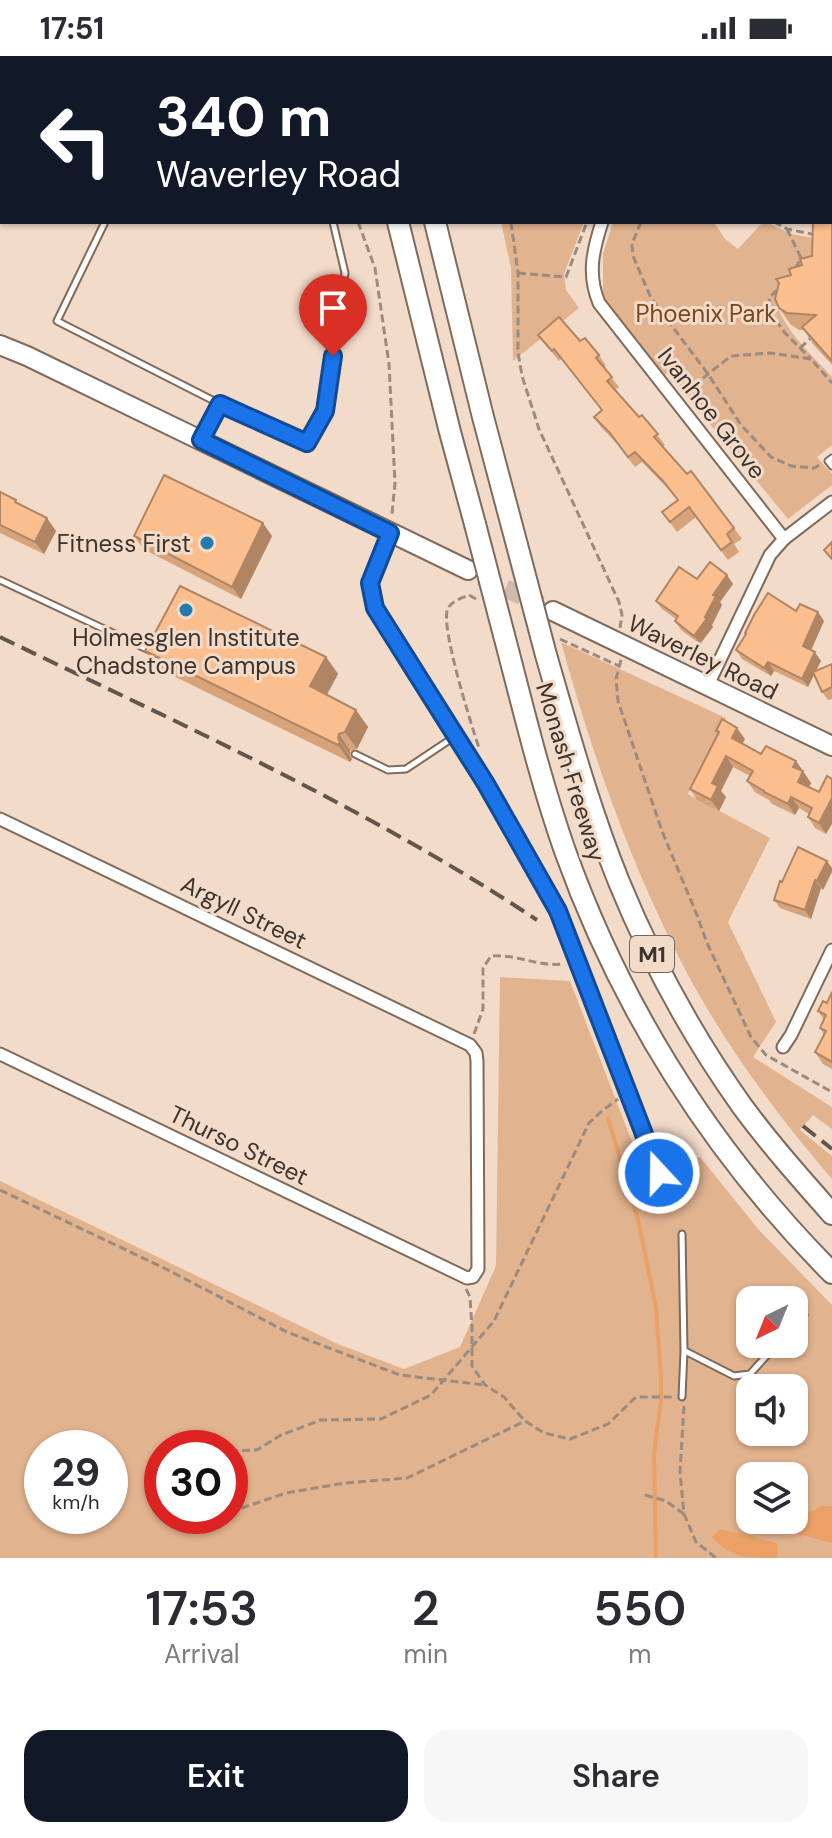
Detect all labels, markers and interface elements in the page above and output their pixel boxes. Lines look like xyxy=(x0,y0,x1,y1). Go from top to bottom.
text: 17:51 xyxy=(40,9,104,48)
text: 340 m xyxy=(156,80,331,153)
icon: left xyxy=(24,88,128,192)
text: Waverley Road xyxy=(156,151,401,198)
pin xyxy=(299,274,367,356)
icon: arrive xyxy=(311,286,355,330)
park label: Phoenix Park xyxy=(636,298,776,329)
street label: Ivanhoe Grove xyxy=(651,341,773,485)
place label: Fitness First xyxy=(57,528,191,559)
marker: Fitness First xyxy=(198,534,216,552)
marker: Holmesglen Institute Chadstone Campus xyxy=(177,601,195,619)
street label: Waverley Road xyxy=(623,607,783,707)
place label: Holmesglen Institute Chadstone Campus xyxy=(72,622,300,681)
street label: Monash Freeway xyxy=(529,679,613,865)
street label: Argyll Street xyxy=(176,868,312,956)
road number: M1 xyxy=(630,936,674,972)
street label: Thurso Street xyxy=(165,1098,313,1192)
position arrow xyxy=(617,1131,701,1215)
north arrow xyxy=(736,1286,808,1358)
map controls xyxy=(736,1286,808,1534)
button: sound xyxy=(736,1374,808,1446)
speed limit sign: 30 xyxy=(144,1430,248,1534)
text: 29 xyxy=(52,1446,100,1498)
button: layers xyxy=(736,1462,808,1534)
text: km/h xyxy=(52,1489,100,1515)
text: 17:53 xyxy=(146,1577,258,1640)
text: 2 xyxy=(412,1577,440,1640)
text: 550 xyxy=(594,1577,686,1640)
text: Arrival xyxy=(164,1637,240,1671)
text: min xyxy=(404,1637,448,1671)
text: m xyxy=(628,1637,652,1671)
button: Exit xyxy=(24,1730,408,1822)
button: Share xyxy=(424,1730,808,1822)

